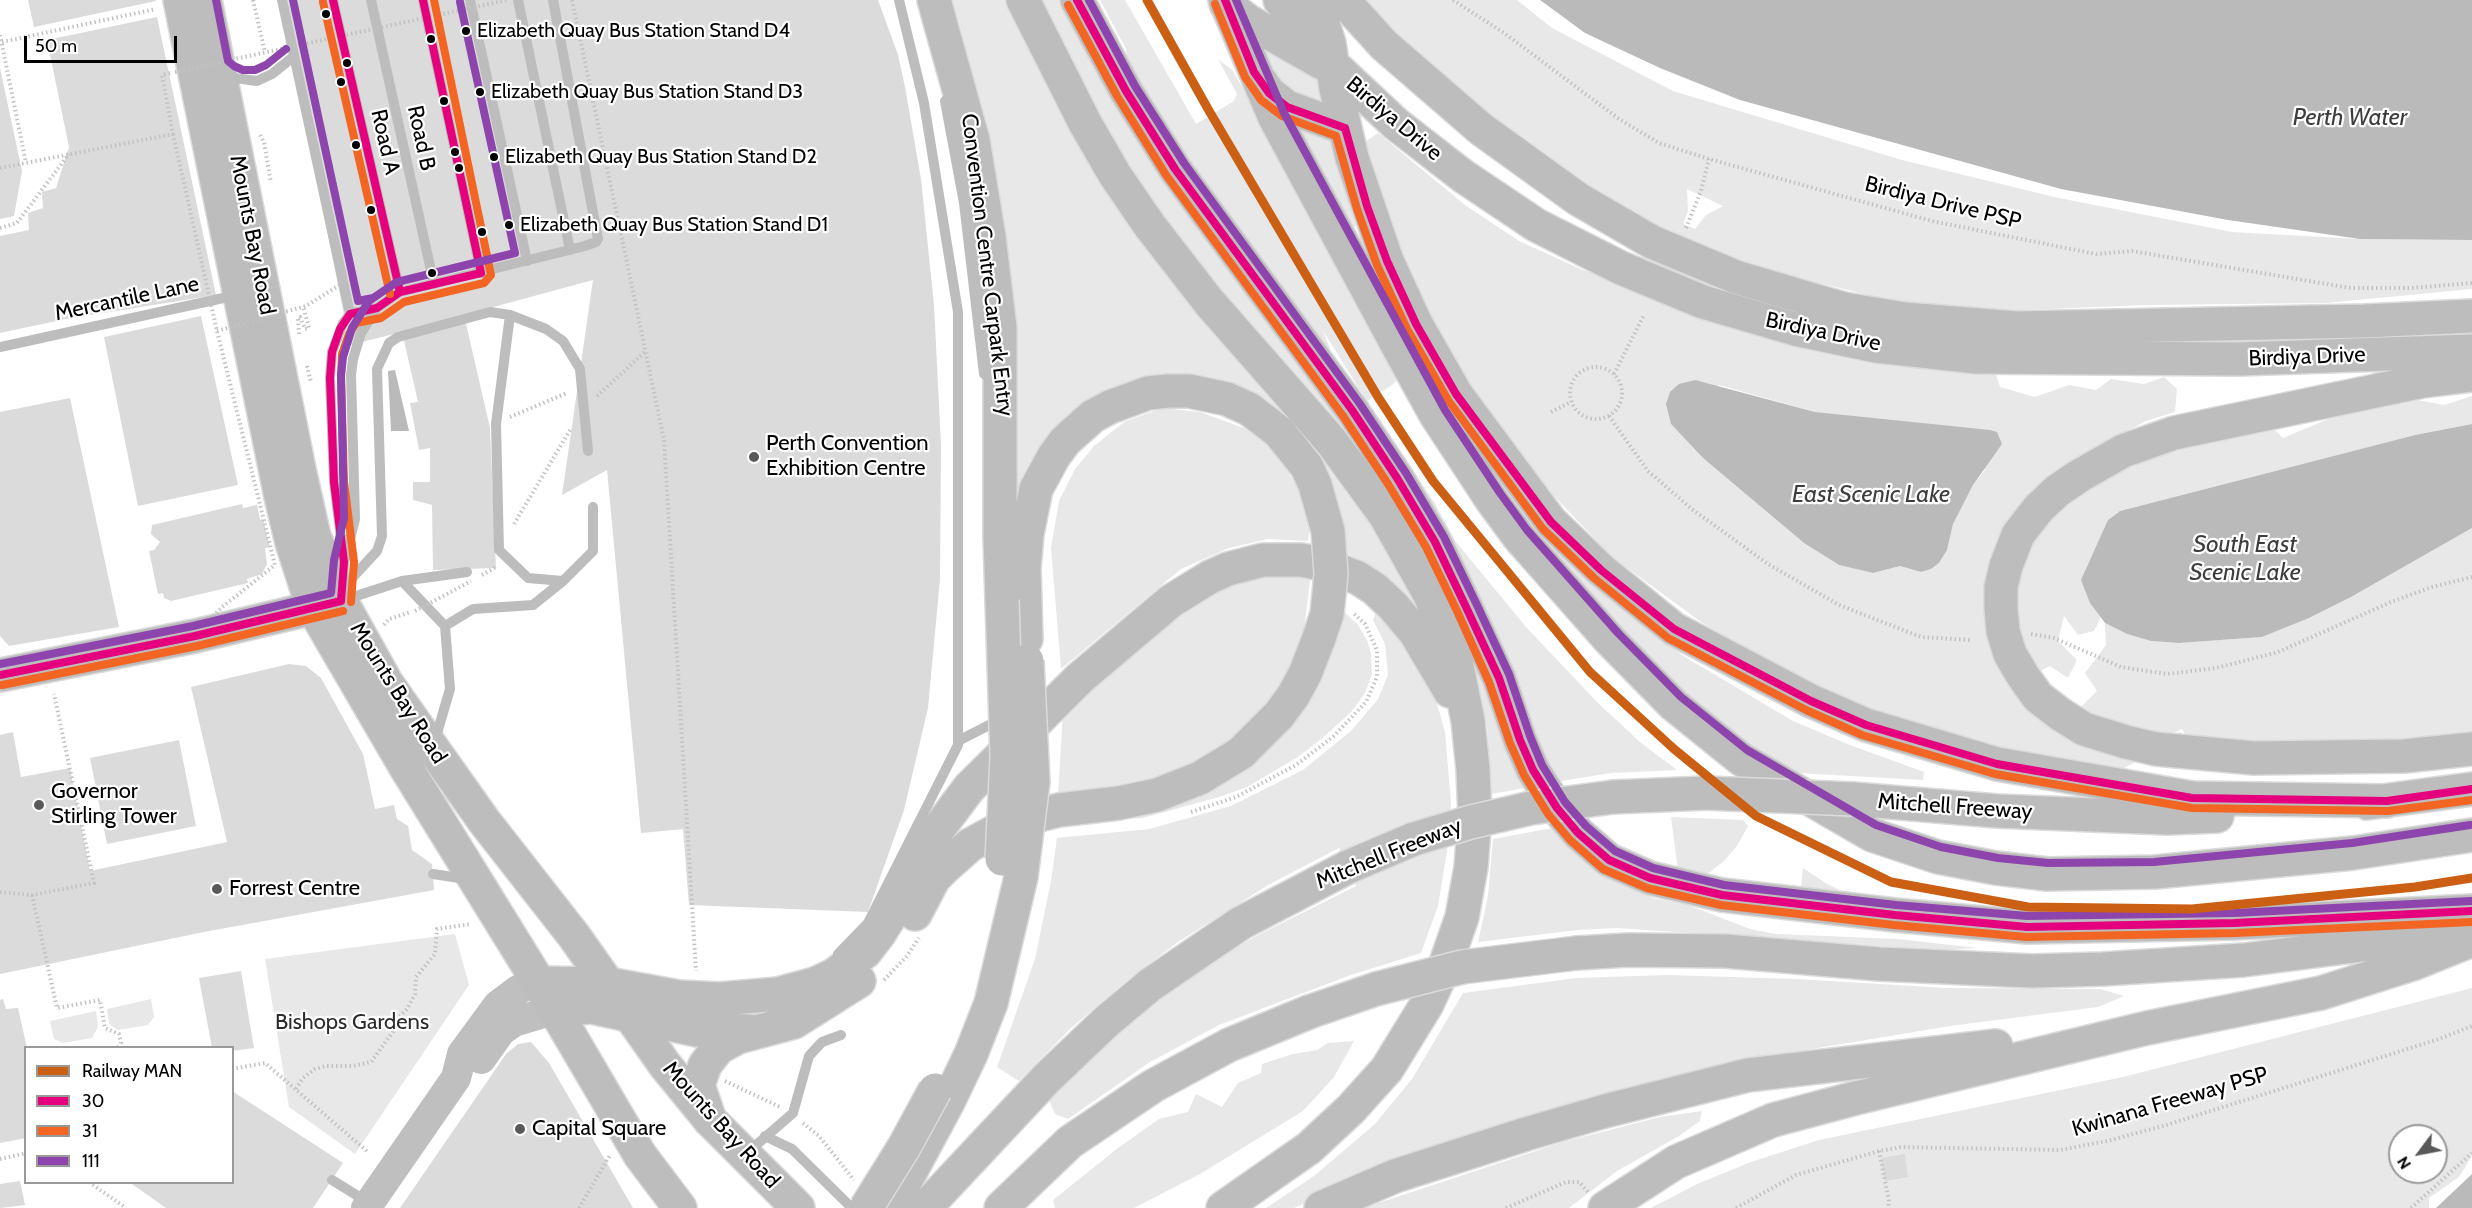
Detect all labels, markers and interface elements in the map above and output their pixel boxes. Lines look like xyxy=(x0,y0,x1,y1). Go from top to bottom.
unlabelled marker xyxy=(320,8,332,20)
place label: Elizabeth Quay Bus Station Stand D4 xyxy=(477,19,790,43)
scale bar xyxy=(27,24,180,62)
marker: Elizabeth Quay Bus Station Stand D4 xyxy=(460,25,472,37)
unlabelled marker xyxy=(425,33,437,45)
text: 50 m xyxy=(35,35,77,57)
unlabelled marker xyxy=(341,57,353,69)
street label: Birdiya Drive xyxy=(1341,71,1447,167)
unlabelled marker xyxy=(335,76,347,88)
place label: Elizabeth Quay Bus Station Stand D3 xyxy=(491,80,803,104)
marker: Elizabeth Quay Bus Station Stand D3 xyxy=(474,86,486,98)
unlabelled marker xyxy=(438,95,450,107)
street label: Road B xyxy=(401,103,441,173)
water label: Perth Water xyxy=(2293,104,2407,132)
street label: Road A xyxy=(365,107,405,177)
street label: Convention Centre Carpark Entry xyxy=(955,112,1019,418)
unlabelled marker xyxy=(350,139,362,151)
place label: Elizabeth Quay Bus Station Stand D2 xyxy=(505,145,817,169)
unlabelled marker xyxy=(449,146,461,158)
marker: Elizabeth Quay Bus Station Stand D2 xyxy=(488,151,500,163)
street label: Mounts Bay Road xyxy=(224,153,280,317)
unlabelled marker xyxy=(453,162,465,174)
street label: Birdiya Drive PSP xyxy=(1862,171,2024,235)
unlabelled marker xyxy=(365,204,377,216)
place label: Elizabeth Quay Bus Station Stand D1 xyxy=(520,213,828,237)
marker: Elizabeth Quay Bus Station Stand D1 xyxy=(503,219,515,231)
unlabelled marker xyxy=(476,226,488,238)
unlabelled marker xyxy=(426,267,438,279)
street label: Mercantile Lane xyxy=(52,271,202,327)
street label: Birdiya Drive xyxy=(1763,307,1883,357)
street label: Birdiya Drive xyxy=(2248,342,2366,372)
place label: Perth Convention Exhibition Centre xyxy=(766,431,929,482)
marker: Perth Convention Exhibition Centre xyxy=(747,450,761,464)
water label: East Scenic Lake xyxy=(1792,481,1950,509)
water label: South East Scenic Lake xyxy=(2189,531,2301,587)
street label: Mounts Bay Road xyxy=(344,617,452,769)
place label: Governor Stirling Tower xyxy=(51,779,177,830)
street label: Mitchell Freeway xyxy=(1877,788,2033,826)
marker: Governor Stirling Tower xyxy=(32,798,46,812)
street label: Mitchell Freeway xyxy=(1312,813,1466,895)
place label: Forrest Centre xyxy=(229,876,360,902)
marker: Forrest Centre xyxy=(210,882,224,896)
park label: Bishops Gardens xyxy=(275,1010,429,1036)
legend xyxy=(24,1046,234,1184)
street label: Mounts Bay Road xyxy=(657,1056,785,1194)
text: Railway MAN xyxy=(82,1060,182,1082)
street label: Kwinana Freeway PSP xyxy=(2069,1061,2271,1143)
text: 30 xyxy=(82,1090,104,1112)
place label: Capital Square xyxy=(532,1116,666,1142)
text: 31 xyxy=(82,1120,98,1142)
marker: Capital Square xyxy=(513,1122,527,1136)
north arrow xyxy=(2388,1124,2448,1184)
text: 111 xyxy=(82,1150,100,1172)
text: N xyxy=(2393,1153,2415,1173)

